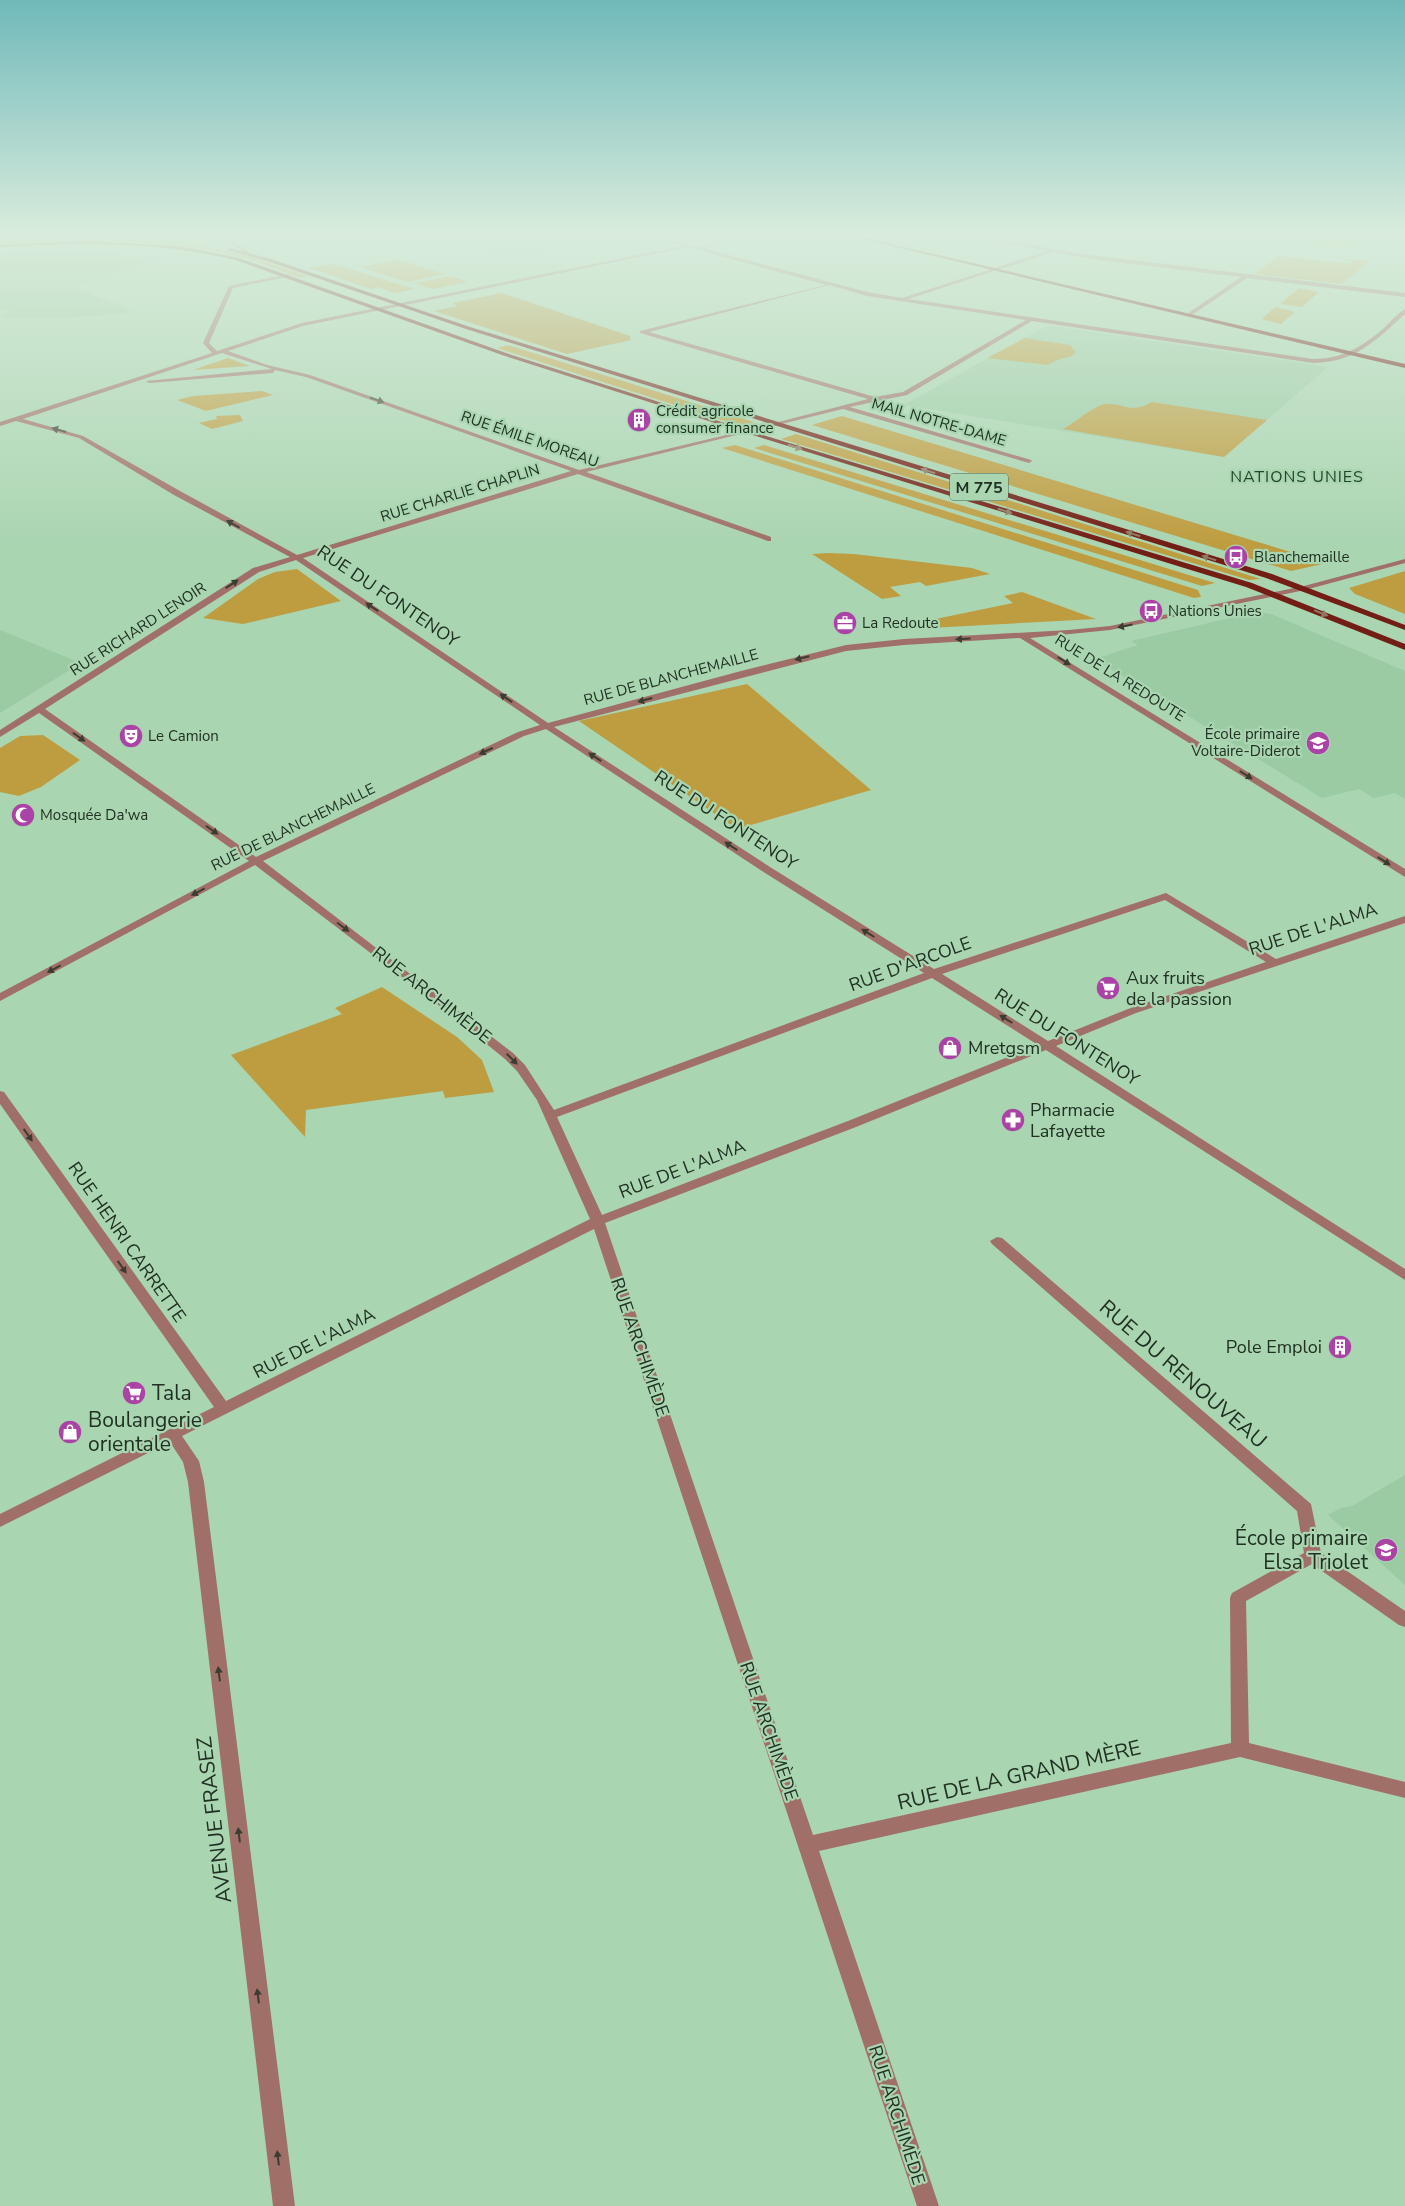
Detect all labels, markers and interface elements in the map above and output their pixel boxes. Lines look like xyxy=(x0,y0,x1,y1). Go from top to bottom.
street label: MAIL NOTRE-DAME xyxy=(869,393,1009,451)
one-way arrow xyxy=(370,397,385,404)
place label: Crédit agricole consumer finance xyxy=(656,401,774,438)
street label: RUE ÉMILE MOREAU xyxy=(458,406,602,472)
building icon: Crédit agricole consumer finance xyxy=(626,407,652,433)
one-way arrow xyxy=(51,425,66,433)
one-way arrow xyxy=(787,443,802,451)
street label: RUE CHARLIE CHAPLIN xyxy=(378,459,542,527)
one-way arrow xyxy=(920,466,935,474)
district label: NATIONS UNIES xyxy=(1230,466,1364,488)
road number: M 775 xyxy=(950,474,1008,501)
one-way arrow xyxy=(997,507,1012,515)
one-way arrow xyxy=(226,519,239,528)
one-way arrow xyxy=(1125,530,1140,538)
street label: RUE DU FONTENOY xyxy=(312,540,464,653)
bus stop icon: Blanchemaille xyxy=(1223,544,1249,570)
place label: Blanchemaille xyxy=(1254,547,1350,567)
one-way arrow xyxy=(1201,553,1216,561)
street label: RUE RICHARD LENOIR xyxy=(66,578,210,680)
one-way arrow xyxy=(226,580,239,589)
bus stop icon: Nations Unies xyxy=(1138,598,1164,624)
place label: Nations Unies xyxy=(1168,601,1262,621)
one-way arrow xyxy=(365,602,378,612)
one-way arrow xyxy=(1314,609,1328,617)
office icon: La Redoute xyxy=(832,610,858,636)
place label: La Redoute xyxy=(862,613,938,633)
one-way arrow xyxy=(1117,622,1133,630)
street label: RUE DE LA REDOUTE xyxy=(1051,630,1189,726)
one-way arrow xyxy=(955,635,971,643)
street label: RUE DE BLANCHEMAILLE xyxy=(581,644,761,710)
one-way arrow xyxy=(795,654,810,662)
one-way arrow xyxy=(1057,657,1070,666)
one-way arrow xyxy=(499,693,513,703)
one-way arrow xyxy=(638,696,653,704)
theatre icon: Le Camion xyxy=(118,723,144,749)
place label: École primaire Voltaire-Diderot xyxy=(1190,724,1301,761)
place label: Le Camion xyxy=(148,726,219,746)
school or university icon: École primaire Voltaire-Diderot xyxy=(1305,730,1331,756)
one-way arrow xyxy=(72,732,86,742)
one-way arrow xyxy=(479,747,493,755)
one-way arrow xyxy=(588,752,601,762)
street label: RUE DU FONTENOY xyxy=(650,765,803,876)
one-way arrow xyxy=(1240,770,1253,780)
street label: RUE DE BLANCHEMAILLE xyxy=(208,779,378,875)
mosque icon: Mosquée Da'wa xyxy=(10,802,36,828)
place label: Mosquée Da'wa xyxy=(40,805,148,825)
one-way arrow xyxy=(205,825,219,835)
one-way arrow xyxy=(724,841,737,851)
one-way arrow xyxy=(1378,856,1391,865)
one-way arrow xyxy=(190,888,205,896)
street label: RUE DE L'ALMA xyxy=(1246,897,1380,961)
one-way arrow xyxy=(336,921,349,932)
one-way arrow xyxy=(861,929,874,938)
street label: RUE D'ARCOLE xyxy=(846,931,974,997)
street label: RUE ARCHIMÈDE xyxy=(367,941,497,1049)
one-way arrow xyxy=(47,965,62,973)
place label: Aux fruits de la passion xyxy=(1126,966,1232,1011)
supermarket icon: Aux fruits de la passion xyxy=(1095,975,1121,1001)
street label: RUE DU FONTENOY xyxy=(990,983,1144,1091)
one-way arrow xyxy=(999,1015,1012,1024)
shop icon: Mretgsm xyxy=(937,1035,963,1061)
place label: Mretgsm xyxy=(968,1036,1040,1060)
one-way arrow xyxy=(506,1053,518,1065)
place label: Pharmacie Lafayette xyxy=(1030,1098,1115,1143)
pharmacy icon: Pharmacie Lafayette xyxy=(1000,1107,1026,1133)
one-way arrow xyxy=(23,1128,33,1142)
street label: RUE DE L'ALMA xyxy=(615,1134,749,1204)
street label: RUE HENRI CARRETTE xyxy=(62,1157,192,1327)
one-way arrow xyxy=(117,1261,127,1274)
street label: RUE ARCHIMÈDE xyxy=(605,1274,675,1420)
street label: RUE DU RENOUVEAU xyxy=(1093,1293,1273,1455)
street label: RUE DE L'ALMA xyxy=(249,1302,379,1384)
building icon: Pole Emploi xyxy=(1327,1334,1353,1360)
place label: Pole Emploi xyxy=(1226,1335,1322,1359)
place label: Tala xyxy=(152,1379,192,1407)
supermarket icon: Tala xyxy=(121,1380,147,1406)
place label: Boulangerie orientale xyxy=(88,1406,202,1458)
shop icon: Boulangerie orientale xyxy=(57,1419,83,1445)
place label: École primaire Elsa Triolet xyxy=(1235,1524,1369,1576)
school or university icon: École primaire Elsa Triolet xyxy=(1373,1537,1399,1563)
street label: RUE ARCHIMÈDE xyxy=(734,1658,804,1804)
one-way arrow xyxy=(215,1665,223,1681)
street label: RUE DE LA GRAND MÈRE xyxy=(894,1733,1144,1817)
street label: AVENUE FRASEZ xyxy=(190,1735,238,1905)
one-way arrow xyxy=(234,1827,242,1843)
one-way arrow xyxy=(254,1988,262,2004)
street label: RUE ARCHIMÈDE xyxy=(863,2042,931,2188)
one-way arrow xyxy=(274,2149,282,2165)

